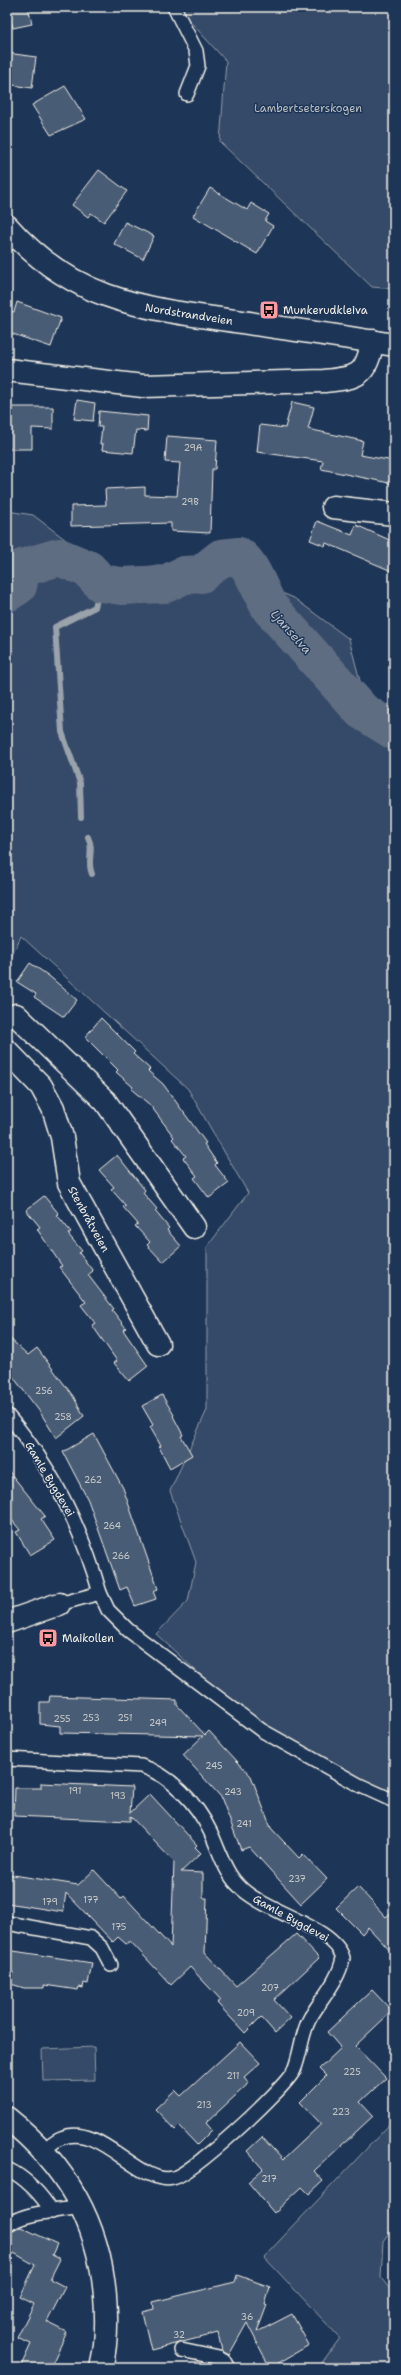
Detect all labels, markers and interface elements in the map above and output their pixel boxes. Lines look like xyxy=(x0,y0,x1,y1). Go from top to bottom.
park label: Lambertseterskogen xyxy=(254,101,362,116)
bus stop icon: Munkerudkleiva xyxy=(258,299,280,321)
street label: Nordstrandveien xyxy=(144,300,234,329)
place label: Munkerudkleiva xyxy=(283,303,368,318)
house number: 29A xyxy=(184,442,203,454)
house number: 29B xyxy=(181,496,199,508)
water label: Ljanselva xyxy=(267,607,315,657)
street label: Stenbråtveien xyxy=(64,1184,113,1255)
house number: 256 xyxy=(35,1385,53,1397)
house number: 258 xyxy=(54,1411,72,1423)
street label: Gamle Bygdevei xyxy=(21,1439,78,1520)
house number: 262 xyxy=(84,1474,102,1486)
house number: 264 xyxy=(103,1520,121,1532)
house number: 266 xyxy=(112,1550,130,1562)
bus stop icon: Maikollen xyxy=(37,1627,59,1649)
place label: Maikollen xyxy=(62,1631,114,1646)
house number: 253 xyxy=(82,1712,100,1724)
house number: 251 xyxy=(117,1712,133,1724)
house number: 255 xyxy=(54,1713,70,1725)
house number: 249 xyxy=(149,1717,167,1729)
house number: 245 xyxy=(205,1760,223,1772)
house number: 191 xyxy=(68,1785,82,1797)
house number: 243 xyxy=(224,1786,242,1798)
house number: 193 xyxy=(110,1790,126,1802)
house number: 241 xyxy=(236,1818,252,1830)
house number: 237 xyxy=(288,1873,306,1885)
street label: Gamle Bygdevei xyxy=(250,1891,332,1946)
house number: 177 xyxy=(83,1894,99,1906)
house number: 179 xyxy=(42,1896,58,1908)
house number: 175 xyxy=(112,1921,126,1933)
house number: 207 xyxy=(261,1982,279,1994)
house number: 209 xyxy=(237,2007,255,2019)
house number: 225 xyxy=(343,2066,361,2078)
house number: 211 xyxy=(226,2070,240,2082)
house number: 213 xyxy=(196,2099,212,2111)
house number: 223 xyxy=(332,2106,350,2118)
house number: 217 xyxy=(261,2173,277,2185)
house number: 36 xyxy=(241,2311,253,2323)
house number: 32 xyxy=(173,2329,185,2341)

